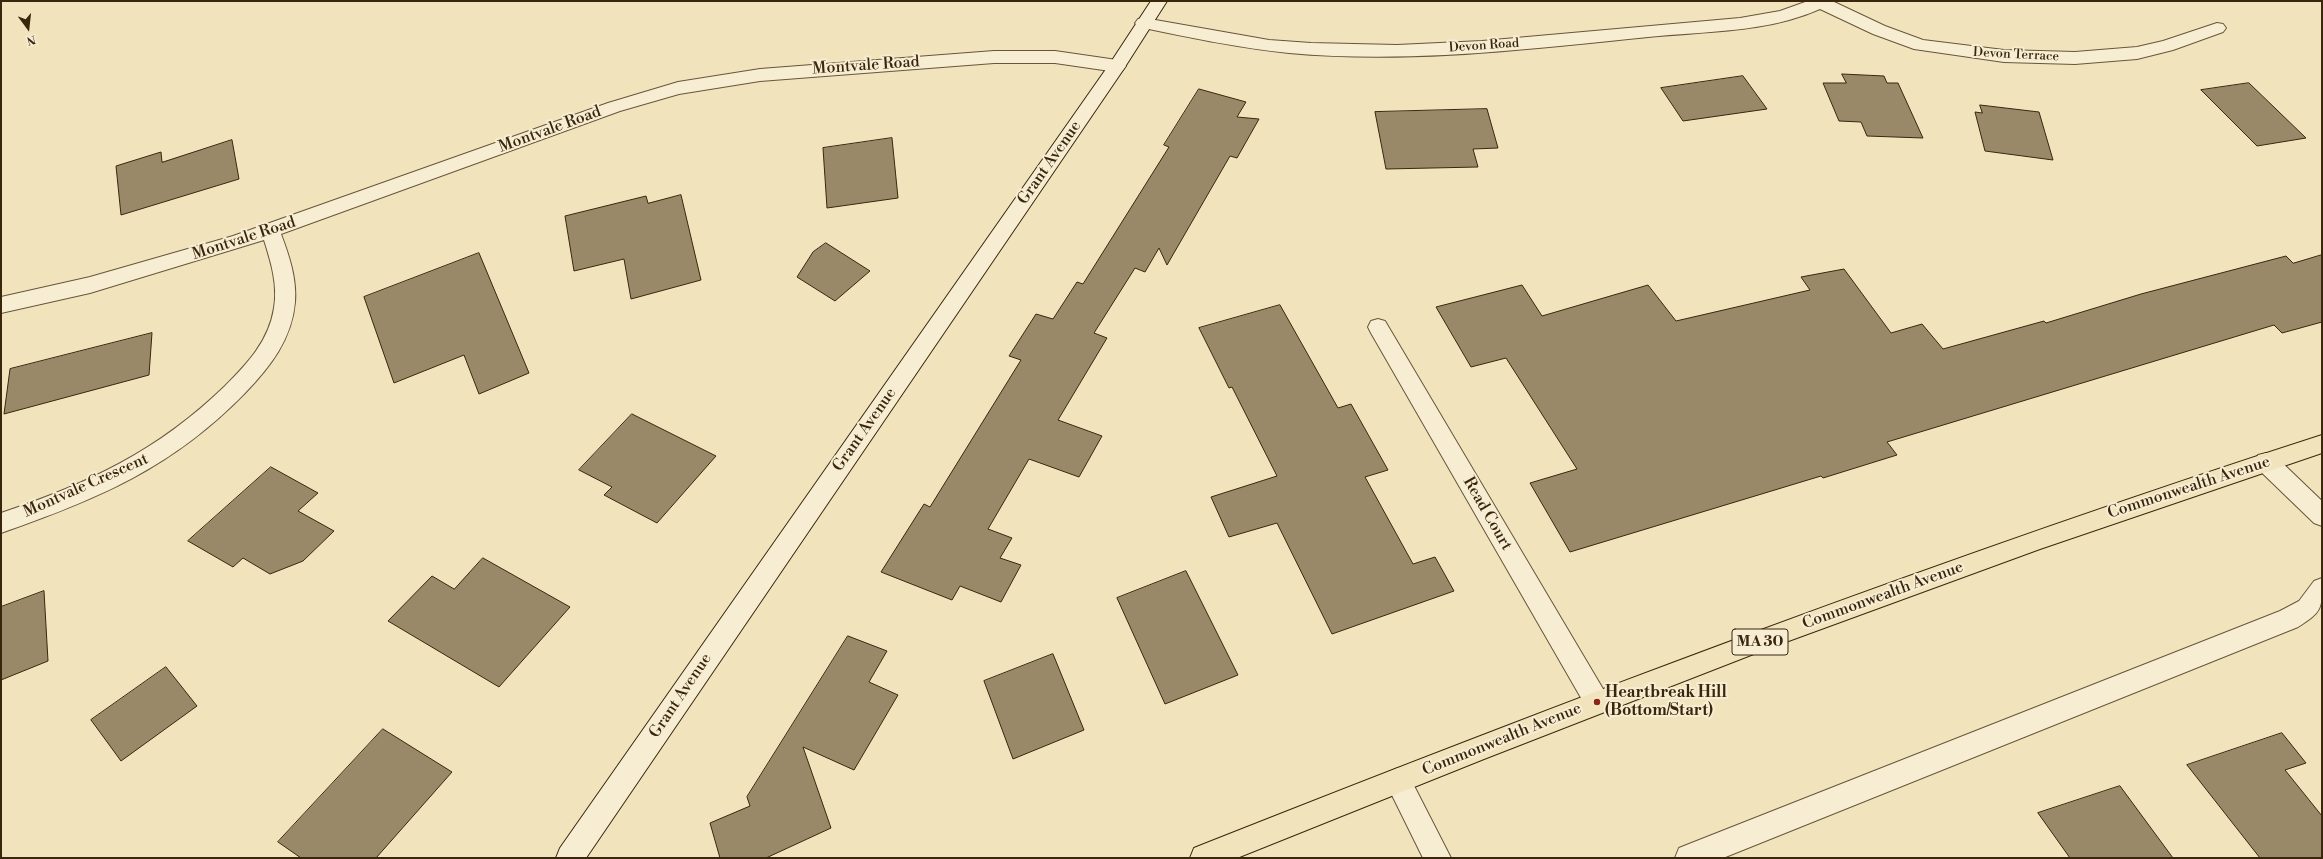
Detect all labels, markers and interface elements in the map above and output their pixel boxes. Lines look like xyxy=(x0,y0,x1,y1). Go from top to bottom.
north arrow xyxy=(8,8,48,48)
text: N xyxy=(25,32,37,47)
street label: Devon Road xyxy=(1448,36,1520,56)
street label: Devon Terrace xyxy=(1973,45,2059,65)
street label: Montvale Road xyxy=(812,53,920,79)
street label: Montvale Road xyxy=(496,103,604,157)
street label: Grant Avenue xyxy=(1014,117,1086,209)
street label: Montvale Road xyxy=(190,213,298,265)
street label: Grant Avenue xyxy=(829,384,901,476)
street label: Montvale Crescent xyxy=(21,450,151,522)
street label: Commonwealth Avenue xyxy=(2105,453,2273,523)
street label: Read Court xyxy=(1458,474,1516,554)
street label: Commonwealth Avenue xyxy=(1800,558,1966,634)
road number: MA 30 xyxy=(1732,629,1788,655)
street label: Grant Avenue xyxy=(646,650,716,742)
place label: Heartbreak Hill (Bottom/Start) xyxy=(1605,683,1727,721)
marker: Heartbreak Hill (Bottom/Start) xyxy=(1592,697,1602,707)
street label: Commonwealth Avenue xyxy=(1420,699,1584,781)

